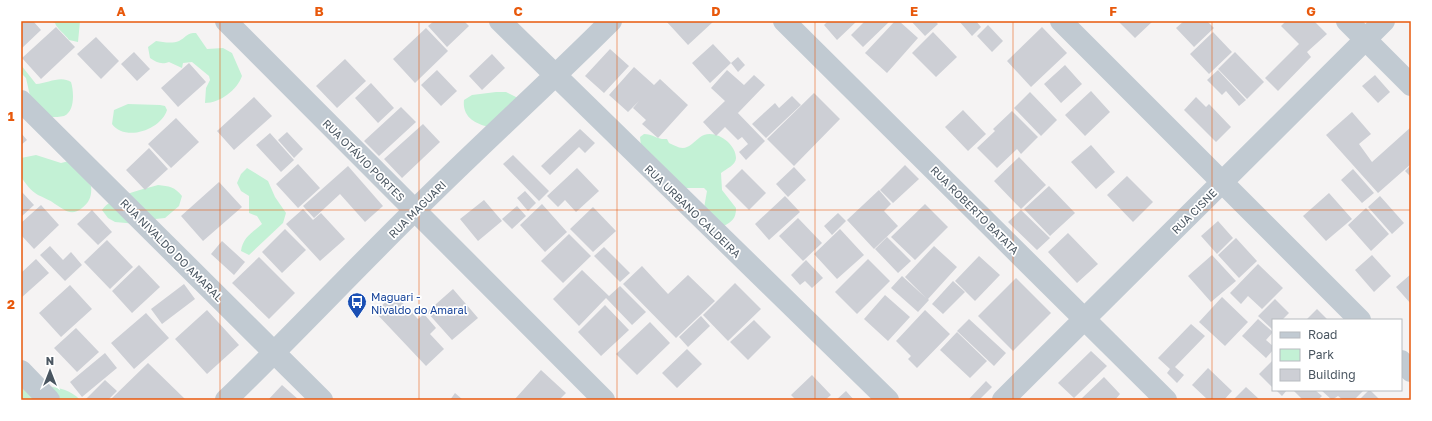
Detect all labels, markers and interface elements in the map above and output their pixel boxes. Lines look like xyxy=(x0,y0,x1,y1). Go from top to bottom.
text: A xyxy=(116,3,126,19)
text: B xyxy=(314,3,324,19)
text: C xyxy=(513,3,523,19)
text: D xyxy=(711,3,721,19)
text: E xyxy=(910,3,918,19)
text: F xyxy=(1109,3,1117,19)
text: G xyxy=(1306,3,1316,19)
text: 1 xyxy=(8,108,15,124)
street label: RUA OTÁVIO PORTES xyxy=(320,116,408,204)
street label: RUA URBANO CALDEIRA xyxy=(642,162,744,261)
street label: RUA ROBERTO BATATA xyxy=(928,163,1022,257)
street label: RUA MAGUARI xyxy=(386,178,448,240)
street label: RUA CISNE xyxy=(1169,186,1219,236)
street label: RUA NIVALDO DO AMARAL xyxy=(118,196,226,304)
place label: Maguari - Nivaldo do Amaral xyxy=(371,290,468,316)
bus stop icon: Maguari - Nivaldo do Amaral xyxy=(346,291,368,319)
text: 2 xyxy=(7,296,15,312)
legend xyxy=(1272,319,1402,391)
text: Road xyxy=(1308,327,1337,342)
text: Park xyxy=(1308,347,1334,362)
north arrow xyxy=(30,351,70,391)
text: N xyxy=(46,354,54,367)
text: Building xyxy=(1308,367,1356,382)

